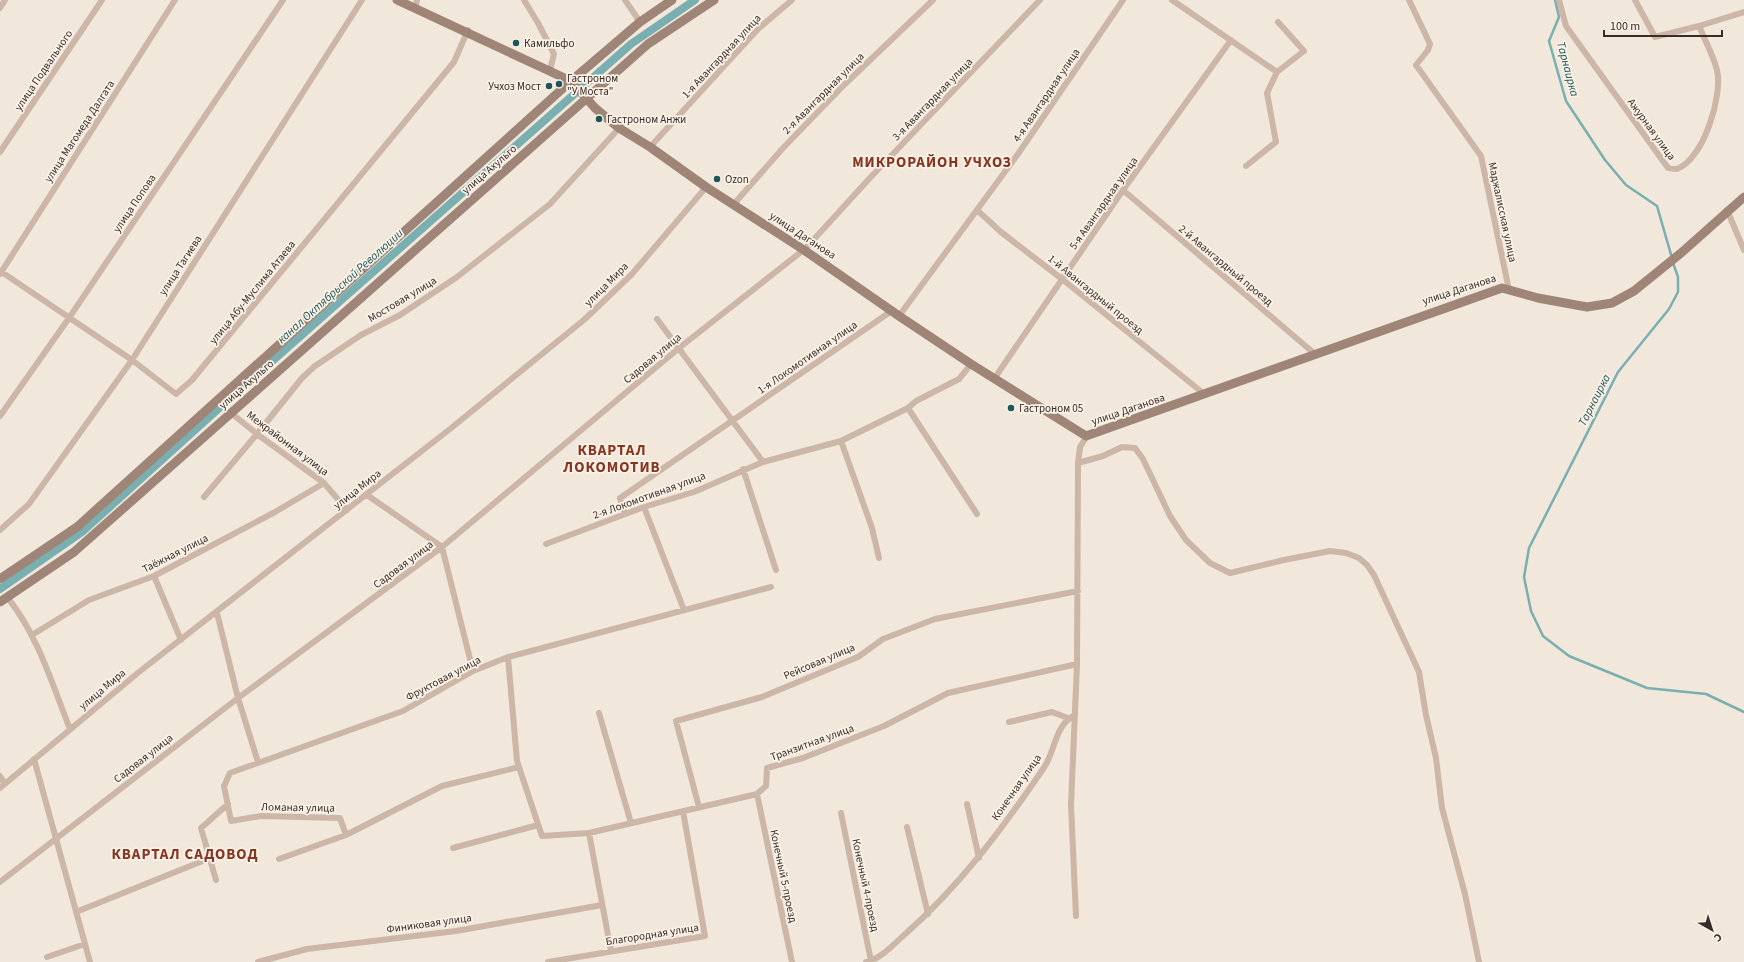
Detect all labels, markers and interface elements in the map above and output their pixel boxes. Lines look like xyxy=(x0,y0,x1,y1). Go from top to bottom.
street label: 1-я Авангардная улица xyxy=(678,11,764,102)
scale bar xyxy=(1604,12,1722,38)
text: 100 m xyxy=(1610,18,1640,35)
street label: улица Подвального xyxy=(11,27,76,114)
place label: Камильфо xyxy=(524,36,574,51)
marker: Камильфо xyxy=(511,38,521,48)
water label: Тарнаирка xyxy=(1552,40,1583,99)
street label: 4-я Авангардная улица xyxy=(1009,45,1083,145)
street label: 2-я Авангардная улица xyxy=(779,49,868,138)
street label: 3-я Авангардная улица xyxy=(889,55,976,144)
place label: Гастроном "У Моста" xyxy=(567,71,618,99)
street label: улица Магомеда Далгата xyxy=(41,77,118,185)
place label: Учхоз Мост xyxy=(488,79,541,94)
marker: Гастроном "У Моста" xyxy=(554,79,564,89)
marker: Учхоз Мост xyxy=(544,81,554,91)
street label: Ажурная улица xyxy=(1624,95,1679,163)
place label: Гастроном Анжи xyxy=(607,112,686,127)
marker: Гастроном Анжи xyxy=(594,114,604,124)
street label: улица Ахульго xyxy=(459,141,520,197)
district label: МИКРОРАЙОН УЧХОЗ xyxy=(852,152,1012,173)
street label: 5-я Авангардная улица xyxy=(1066,154,1141,253)
street label: Маджалисская улица xyxy=(1485,161,1520,264)
street label: улица Попова xyxy=(109,171,159,235)
place label: Ozon xyxy=(725,172,749,187)
marker: Ozon xyxy=(712,174,722,184)
street label: улица Даганова xyxy=(766,208,839,263)
street label: 2-й Авангардный проезд xyxy=(1175,221,1276,309)
water label: канал Октябрьской Революции xyxy=(274,225,407,348)
street label: улица Тагиева xyxy=(155,232,205,298)
street label: улица Абу-Муслима Атаева xyxy=(206,237,299,347)
street label: 1-й Авангардный проезд xyxy=(1045,251,1147,338)
street label: улица Мира xyxy=(581,259,632,310)
street label: улица Даганова xyxy=(1420,270,1498,308)
street label: Мостовая улица xyxy=(365,273,439,326)
street label: 1-я Локомотивная улица xyxy=(754,317,860,398)
street label: Садовая улица xyxy=(620,330,685,387)
street label: улица Ахульго xyxy=(216,356,277,412)
water label: Тарнаирка xyxy=(1574,371,1615,429)
street label: улица Даганова xyxy=(1089,390,1167,429)
place label: Гастроном 05 xyxy=(1019,401,1083,416)
marker: Гастроном 05 xyxy=(1006,403,1016,413)
street label: Межрайонная улица xyxy=(244,408,332,479)
district label: КВАРТАЛ ЛОКОМОТИВ xyxy=(562,440,661,478)
street label: улица Мира xyxy=(330,466,384,513)
street label: 2-я Локомотивная улица xyxy=(591,468,708,523)
street label: Таёжная улица xyxy=(140,530,211,576)
street label: Садовая улица xyxy=(370,537,436,592)
street label: Рейсовая улица xyxy=(781,640,857,683)
street label: Фруктовая улица xyxy=(403,652,483,705)
street label: улица Мира xyxy=(76,665,129,713)
street label: Транзитная улица xyxy=(768,720,856,765)
street label: Садовая улица xyxy=(111,730,176,786)
street label: Конечная улица xyxy=(988,751,1045,824)
street label: Ломаная улица xyxy=(261,799,335,816)
street label: Конечный 5-проезд xyxy=(766,828,801,924)
street label: Конечный 4-проезд xyxy=(848,837,883,933)
district label: КВАРТАЛ САДОВОД xyxy=(112,844,258,865)
street label: Финиковая улица xyxy=(386,910,473,937)
north arrow xyxy=(1692,910,1732,950)
street label: Благородная улица xyxy=(604,920,700,949)
text: С xyxy=(1710,930,1725,946)

